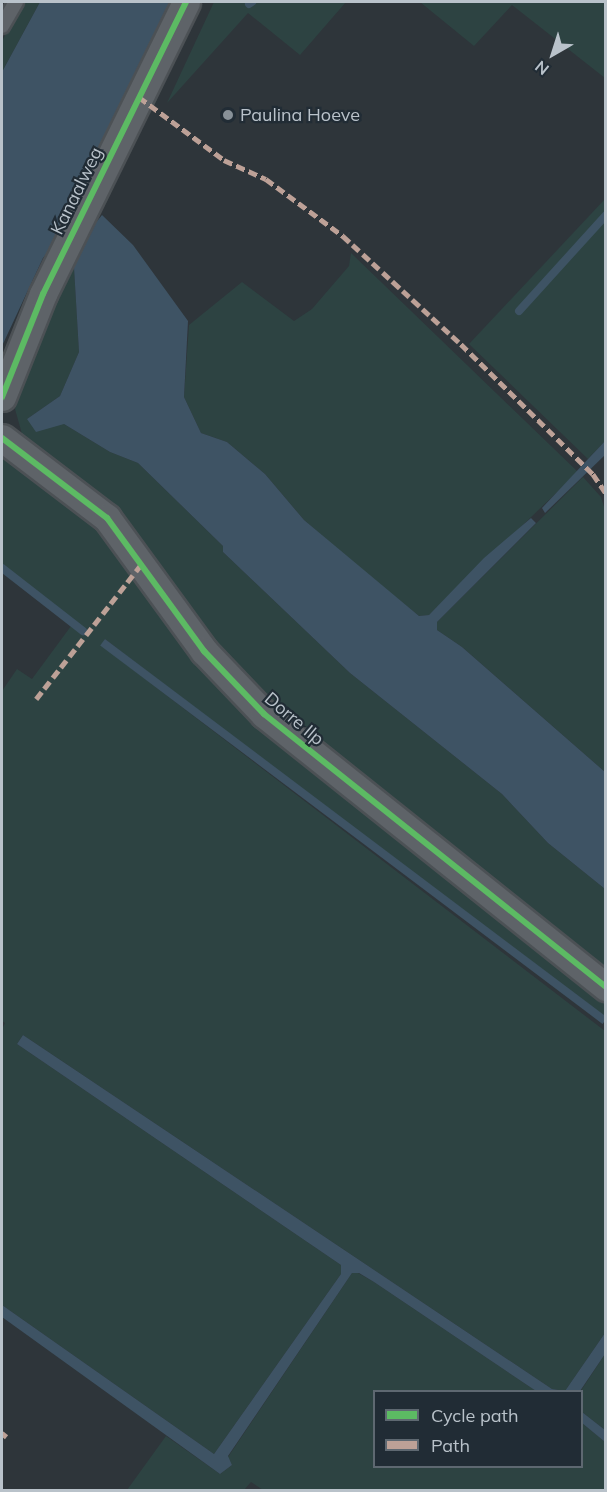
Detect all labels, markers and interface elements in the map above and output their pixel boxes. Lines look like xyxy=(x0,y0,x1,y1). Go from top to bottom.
north arrow xyxy=(523,24,583,84)
text: N xyxy=(531,56,553,80)
place label: Paulina Hoeve xyxy=(240,104,360,126)
marker: Paulina Hoeve xyxy=(221,108,235,122)
street label: Kanaalweg xyxy=(47,144,107,238)
street label: Dorre Ilp xyxy=(260,688,328,750)
legend xyxy=(373,1390,583,1468)
text: Cycle path xyxy=(431,1404,518,1427)
text: Path xyxy=(431,1434,470,1457)

